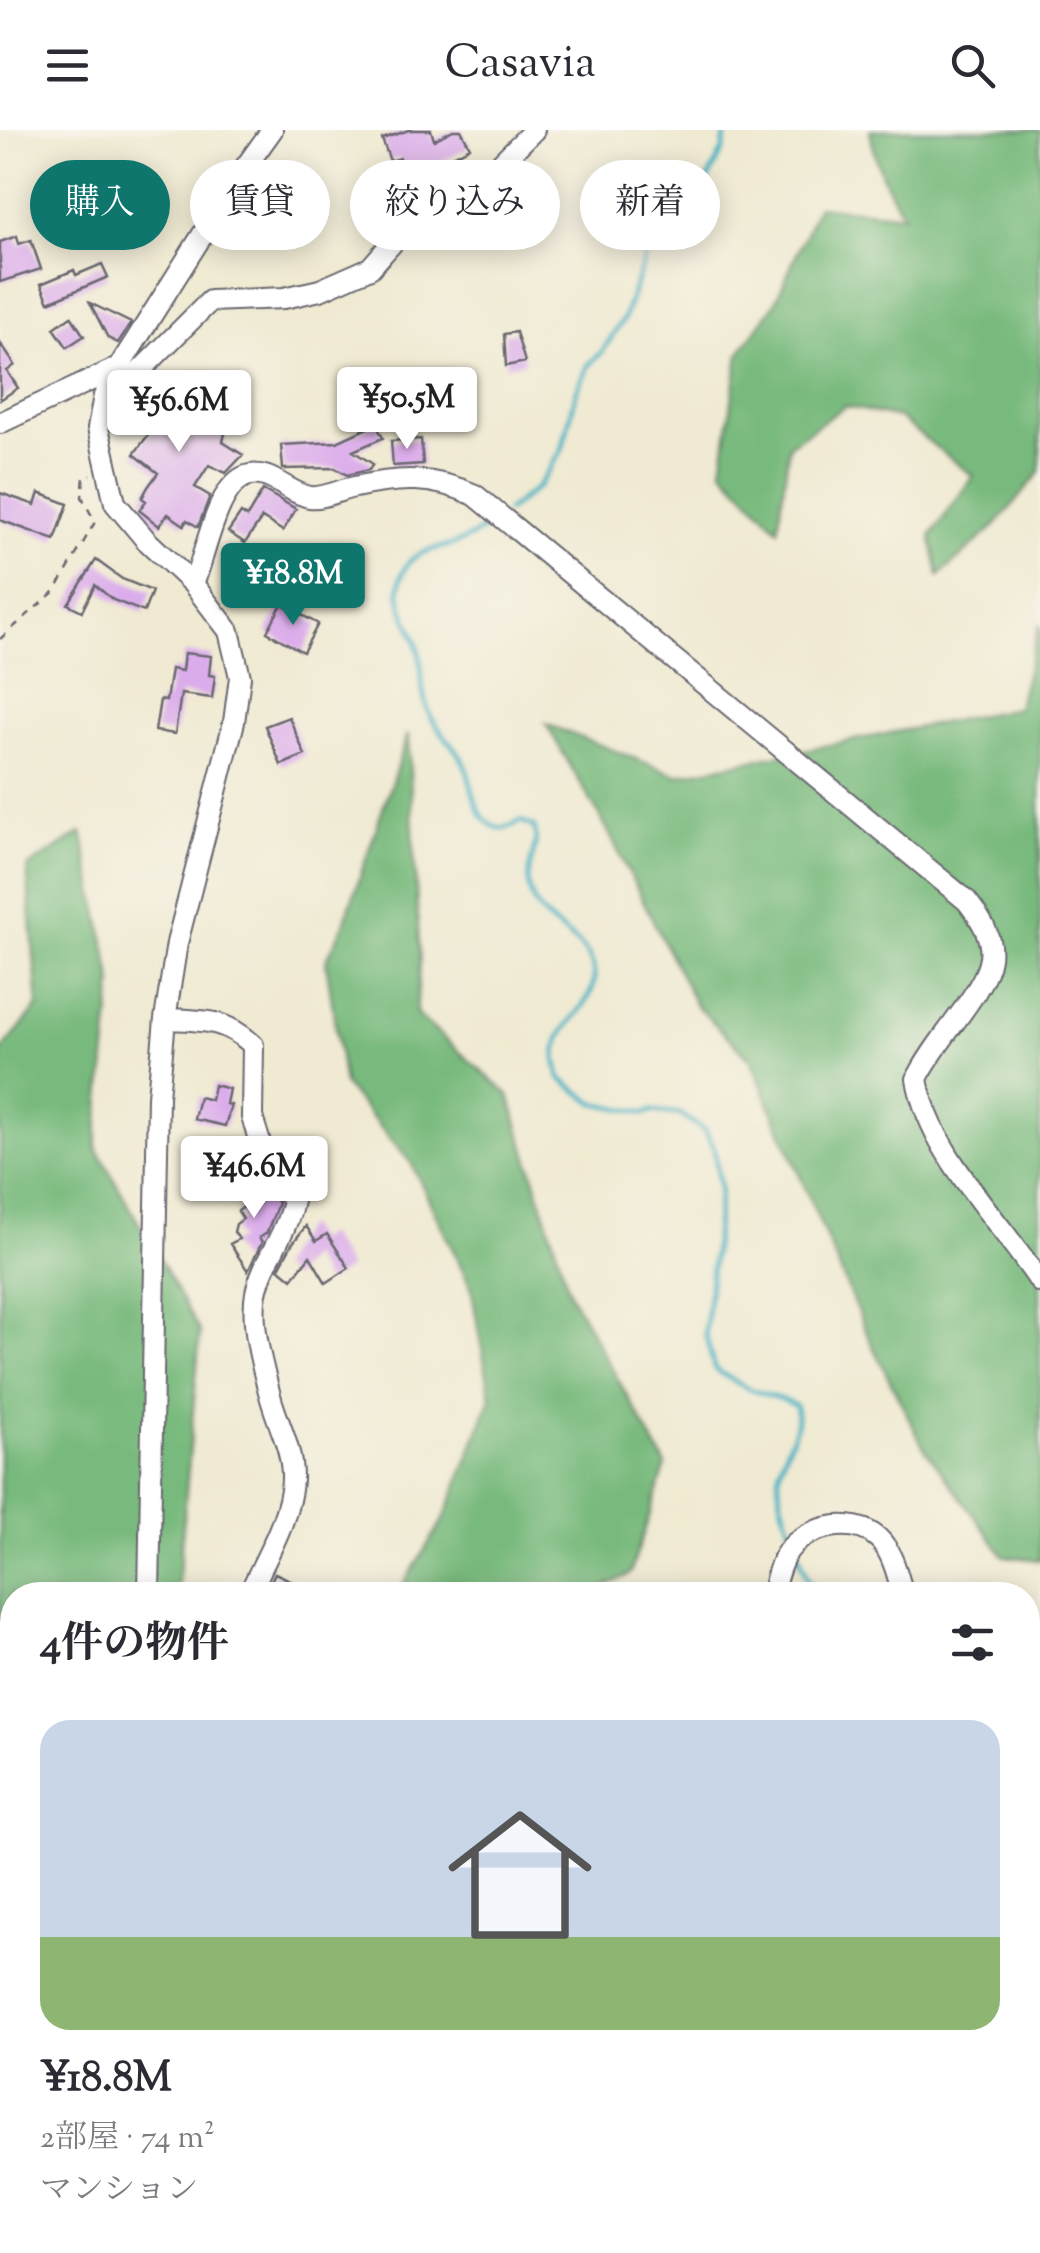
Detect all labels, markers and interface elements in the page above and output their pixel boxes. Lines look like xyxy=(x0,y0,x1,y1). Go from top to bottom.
text: Casavia xyxy=(444,33,596,98)
icon: menu xyxy=(40,38,95,93)
icon: search xyxy=(945,38,1000,93)
chip: 購入 xyxy=(30,160,170,250)
chip: 賃貸 xyxy=(190,160,330,250)
chip: 絞り込み xyxy=(350,160,560,250)
chip: 新着 xyxy=(580,160,720,250)
pin: ¥50.5M xyxy=(326,367,488,452)
pin: ¥56.6M xyxy=(98,370,260,455)
text: ¥50.5M xyxy=(359,376,455,422)
text: ¥56.6M xyxy=(129,379,229,425)
pin: ¥18.8M xyxy=(212,543,374,628)
text: ¥18.8M xyxy=(243,552,343,598)
pin: ¥46.6M xyxy=(173,1136,335,1221)
text: ¥46.6M xyxy=(203,1145,305,1191)
icon: filters xyxy=(945,1615,1000,1670)
text: 4件の物件 xyxy=(40,1616,229,1676)
icon: home xyxy=(430,1785,610,1965)
text: ¥18.8M xyxy=(40,2050,172,2110)
text: 2部屋 · 74 m² xyxy=(40,2116,215,2162)
text: マンション xyxy=(40,2168,199,2214)

